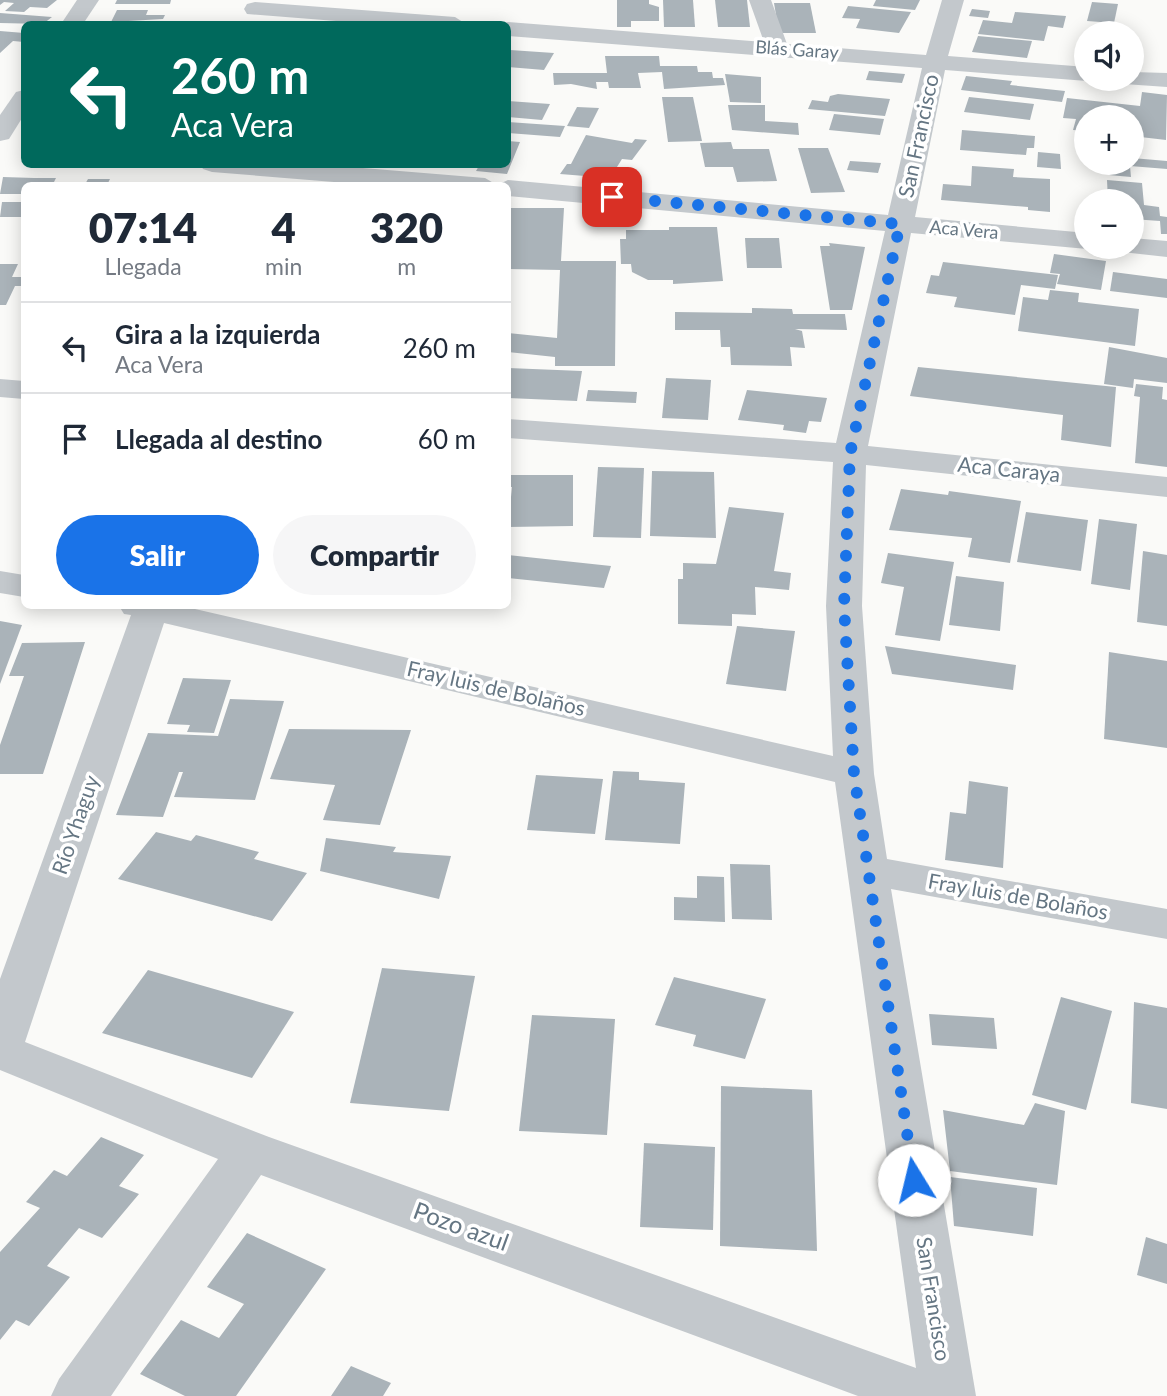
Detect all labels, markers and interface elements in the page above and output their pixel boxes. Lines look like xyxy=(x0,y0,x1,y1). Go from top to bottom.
map controls xyxy=(1074,21,1144,259)
button: sound xyxy=(1074,21,1144,91)
street label: Blás Garay xyxy=(755,35,840,63)
text: 260 m xyxy=(171,46,309,104)
icon: left xyxy=(56,49,147,140)
street label: San Francisco xyxy=(892,72,943,200)
text: Aca Vera xyxy=(171,105,294,144)
button: + xyxy=(1074,105,1144,175)
pin xyxy=(582,167,642,227)
icon: arrive xyxy=(593,178,631,216)
button: − xyxy=(1074,189,1144,259)
text: 07:14 xyxy=(89,202,197,252)
text: 4 xyxy=(272,202,296,252)
text: 320 xyxy=(370,202,443,252)
street label: Aca Vera xyxy=(929,215,999,243)
text: Llegada xyxy=(104,252,182,280)
text: min xyxy=(265,252,302,280)
text: m xyxy=(397,252,416,280)
text: Gira a la izquierda xyxy=(115,318,321,350)
icon: left xyxy=(56,329,94,367)
text: 260 m xyxy=(403,332,476,364)
text: Aca Vera xyxy=(115,350,203,378)
icon: arrive xyxy=(56,420,94,458)
text: Llegada al destino xyxy=(115,423,322,455)
text: 60 m xyxy=(418,423,476,455)
street label: Aca Caraya xyxy=(957,451,1062,486)
button: Salir xyxy=(56,515,259,595)
button: Compartir xyxy=(273,515,476,595)
street label: Fray luis de Bolaños xyxy=(405,655,588,720)
street label: Río Yhaguy xyxy=(46,772,103,877)
street label: Fray luis de Bolaños xyxy=(926,867,1110,924)
position arrow xyxy=(877,1143,951,1217)
street label: Pozo azul xyxy=(410,1195,513,1256)
street label: San Francisco xyxy=(912,1235,957,1363)

